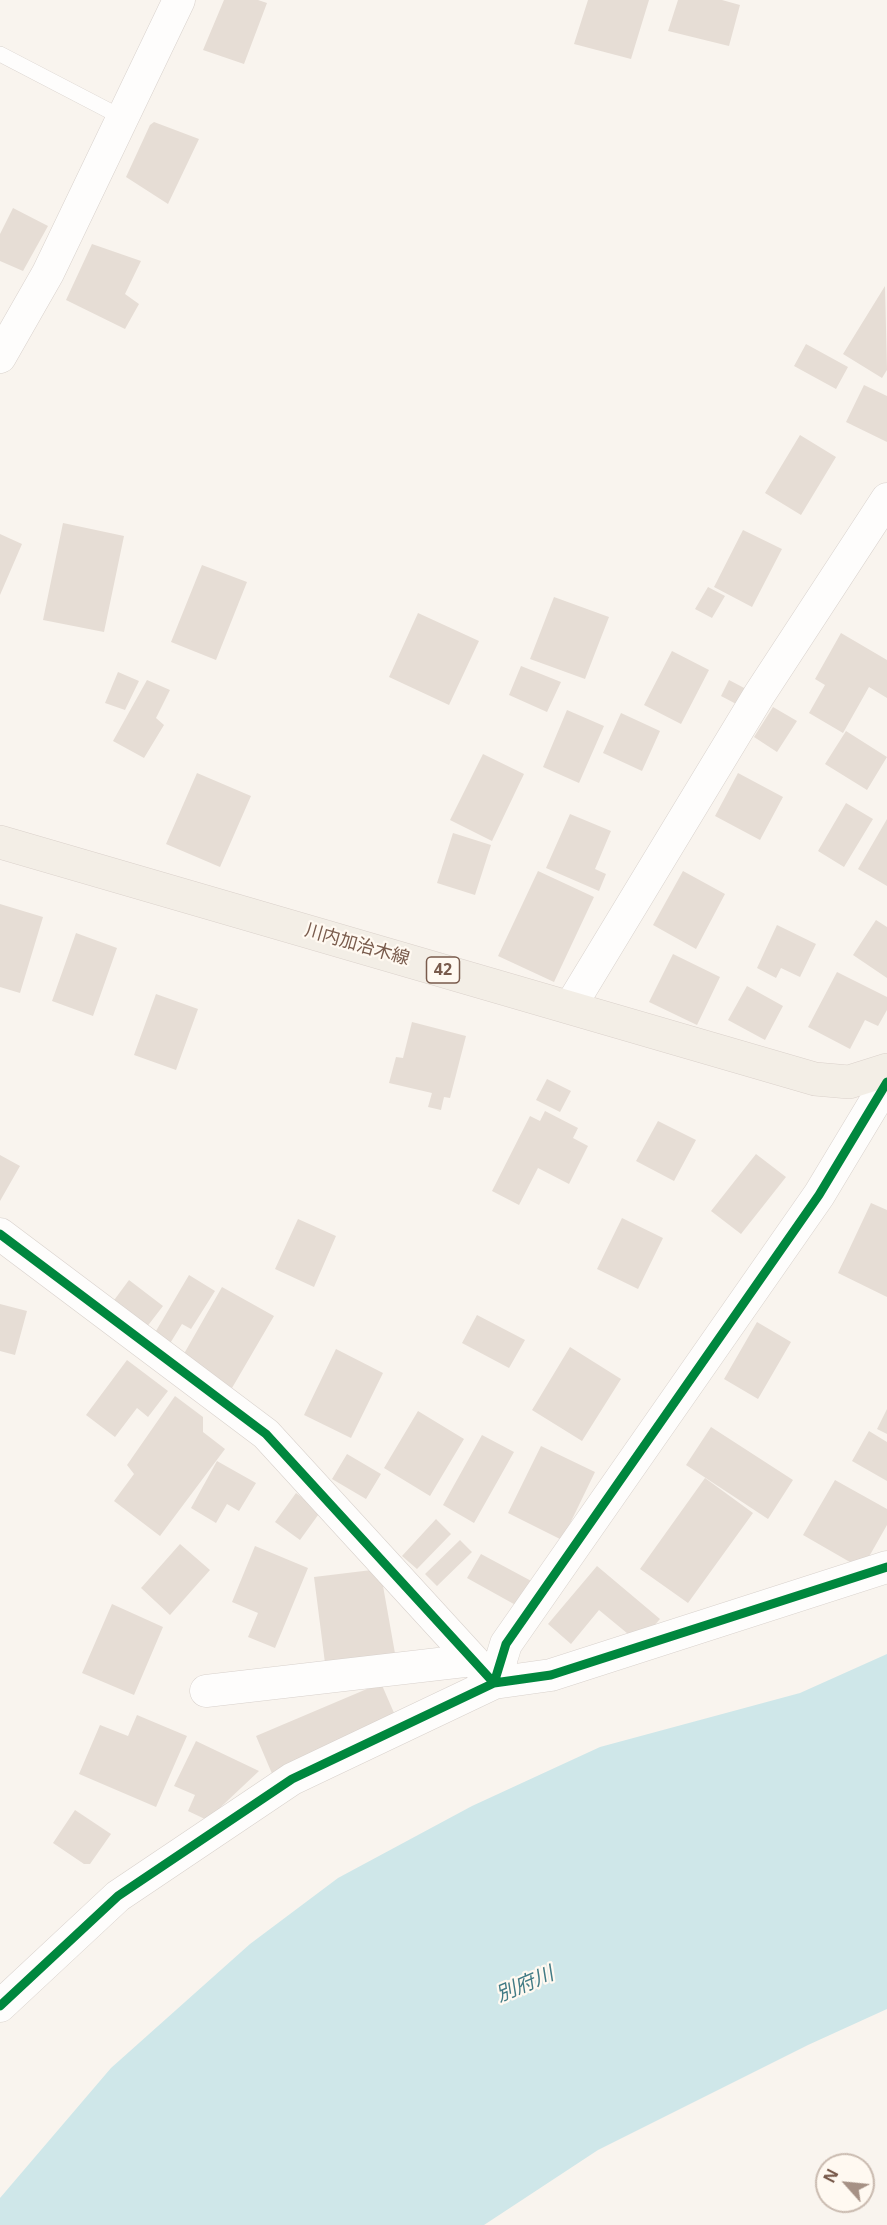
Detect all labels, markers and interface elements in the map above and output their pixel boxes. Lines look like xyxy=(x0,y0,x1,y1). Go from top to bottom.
street label: 川内加治木線 xyxy=(302,920,412,970)
road number: 42 xyxy=(426,957,460,983)
water label: 別府川 xyxy=(493,1962,557,2008)
north arrow xyxy=(815,2153,875,2213)
text: N xyxy=(818,2165,843,2187)

